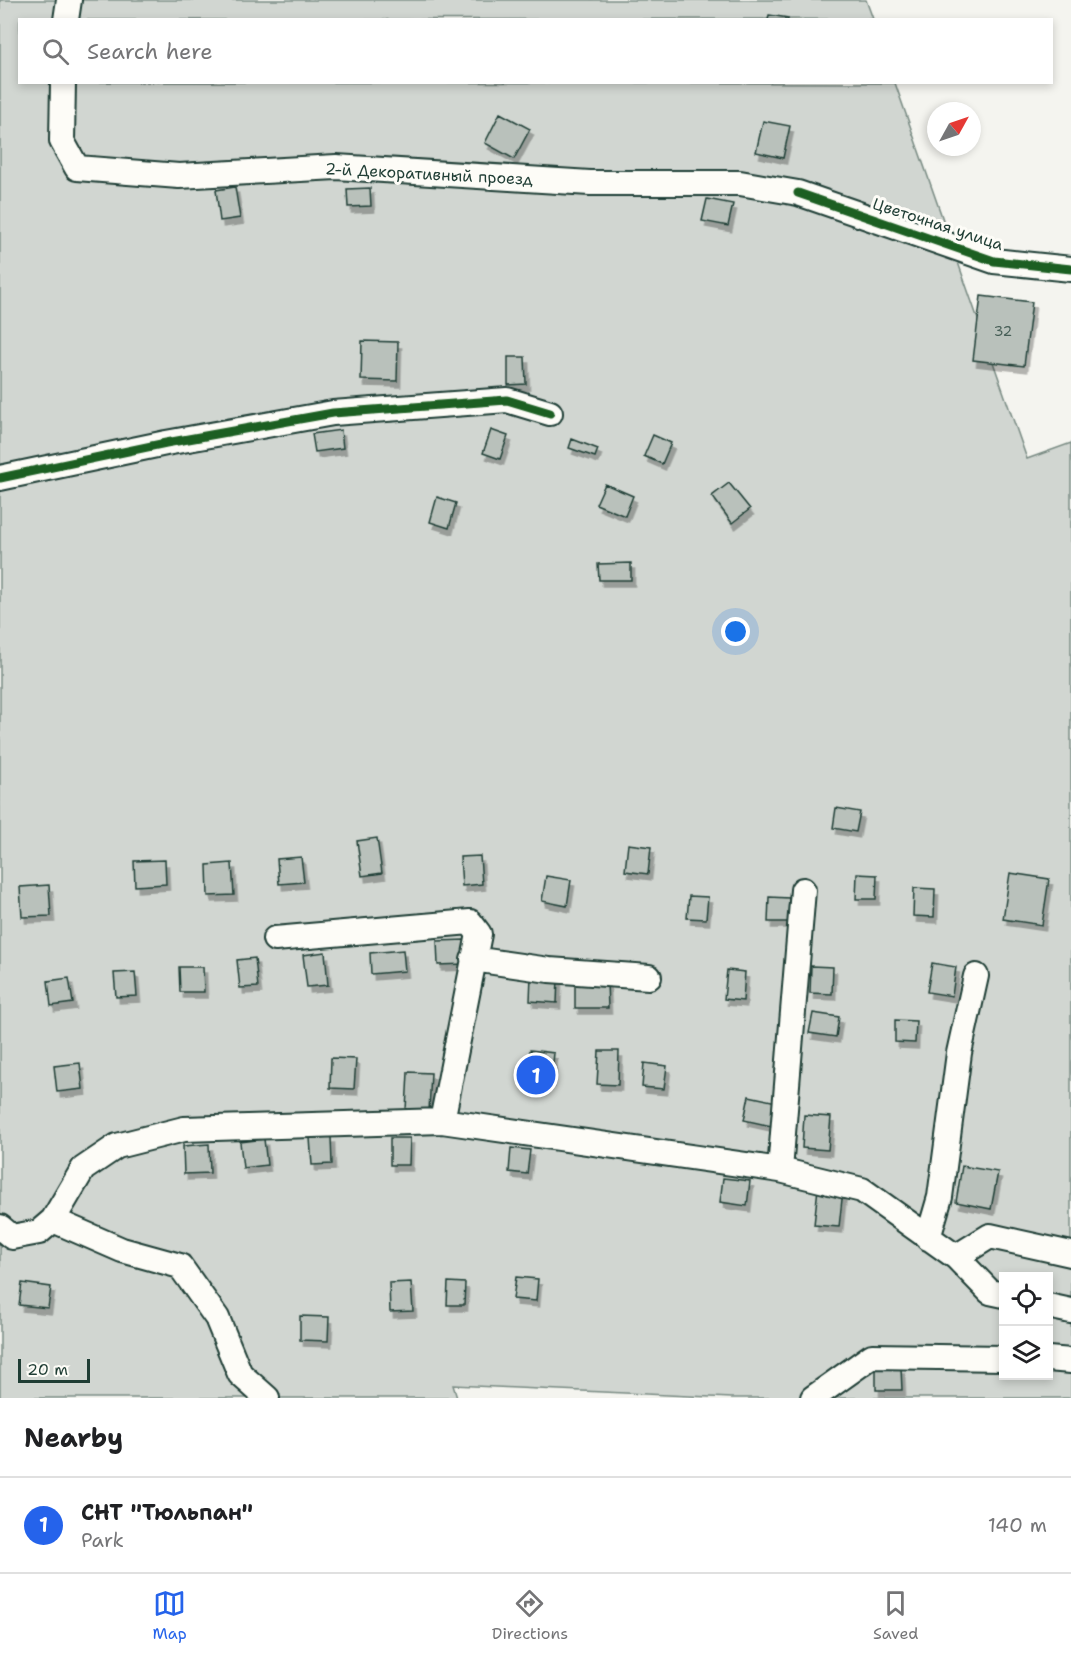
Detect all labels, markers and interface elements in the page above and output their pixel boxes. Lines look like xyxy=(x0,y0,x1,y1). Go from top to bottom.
search box xyxy=(18,18,1053,84)
icon: search xyxy=(39,35,72,68)
text: Search here xyxy=(87,37,213,66)
north arrow xyxy=(927,102,981,156)
street label: 2-й Декоративный проезд xyxy=(324,158,534,190)
street label: Цветочная улица xyxy=(870,193,1006,255)
house number: 32 xyxy=(994,322,1012,340)
your location xyxy=(721,617,750,646)
pin: 1 xyxy=(516,1052,556,1098)
map controls xyxy=(999,1272,1053,1380)
button: locate xyxy=(999,1272,1053,1326)
button: layers xyxy=(999,1326,1053,1380)
scale bar xyxy=(18,1356,90,1384)
text: 20 m xyxy=(27,1359,68,1380)
text: Nearby xyxy=(24,1420,123,1455)
text: СНТ "Тюльпан" xyxy=(81,1498,253,1527)
text: 1 xyxy=(39,1512,48,1538)
text: 140 m xyxy=(988,1512,1047,1538)
text: Park xyxy=(81,1527,124,1553)
tab: Map xyxy=(153,1587,187,1644)
tab: Directions xyxy=(492,1587,568,1644)
tab: Saved xyxy=(873,1587,919,1644)

